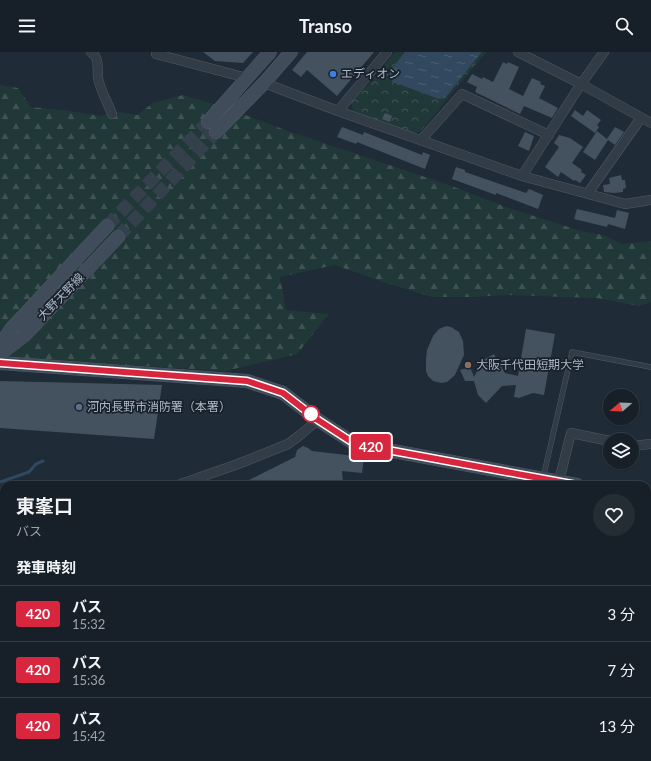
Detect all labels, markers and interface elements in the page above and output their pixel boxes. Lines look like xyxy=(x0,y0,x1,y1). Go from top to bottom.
icon: menu xyxy=(16,15,38,37)
text: Transo xyxy=(299,15,352,37)
icon: search xyxy=(613,15,635,37)
place label: エディオン xyxy=(341,66,400,81)
marker: エディオン xyxy=(328,69,338,79)
street label: 大野天野線 xyxy=(34,270,87,323)
place label: 大阪千代田短期大学 xyxy=(476,357,584,372)
marker: 大阪千代田短期大学 xyxy=(463,360,473,370)
north arrow xyxy=(603,389,639,425)
map controls xyxy=(603,389,639,469)
place label: 河内長野市消防署（本署） xyxy=(87,399,231,414)
marker: 河内長野市消防署（本署） xyxy=(74,402,84,412)
unlabelled marker xyxy=(302,405,320,423)
button: layers xyxy=(603,433,639,469)
line badge: 420 xyxy=(348,434,394,460)
text: 420 xyxy=(359,438,383,455)
text: 東峯口 xyxy=(16,494,73,517)
button: heart xyxy=(593,494,635,536)
text: バス xyxy=(16,523,42,539)
text: 発車時刻 xyxy=(16,558,76,576)
text: バス xyxy=(72,597,102,615)
text: 420 xyxy=(26,605,50,622)
text: 3 分 xyxy=(607,605,635,623)
text: 15:32 xyxy=(72,616,105,632)
text: バス xyxy=(72,653,102,671)
text: 420 xyxy=(26,661,50,678)
text: 7 分 xyxy=(607,661,635,679)
text: 15:36 xyxy=(72,672,105,688)
text: バス xyxy=(72,709,102,727)
text: 420 xyxy=(26,717,50,734)
text: 13 分 xyxy=(599,717,635,735)
text: 15:42 xyxy=(72,728,105,744)

